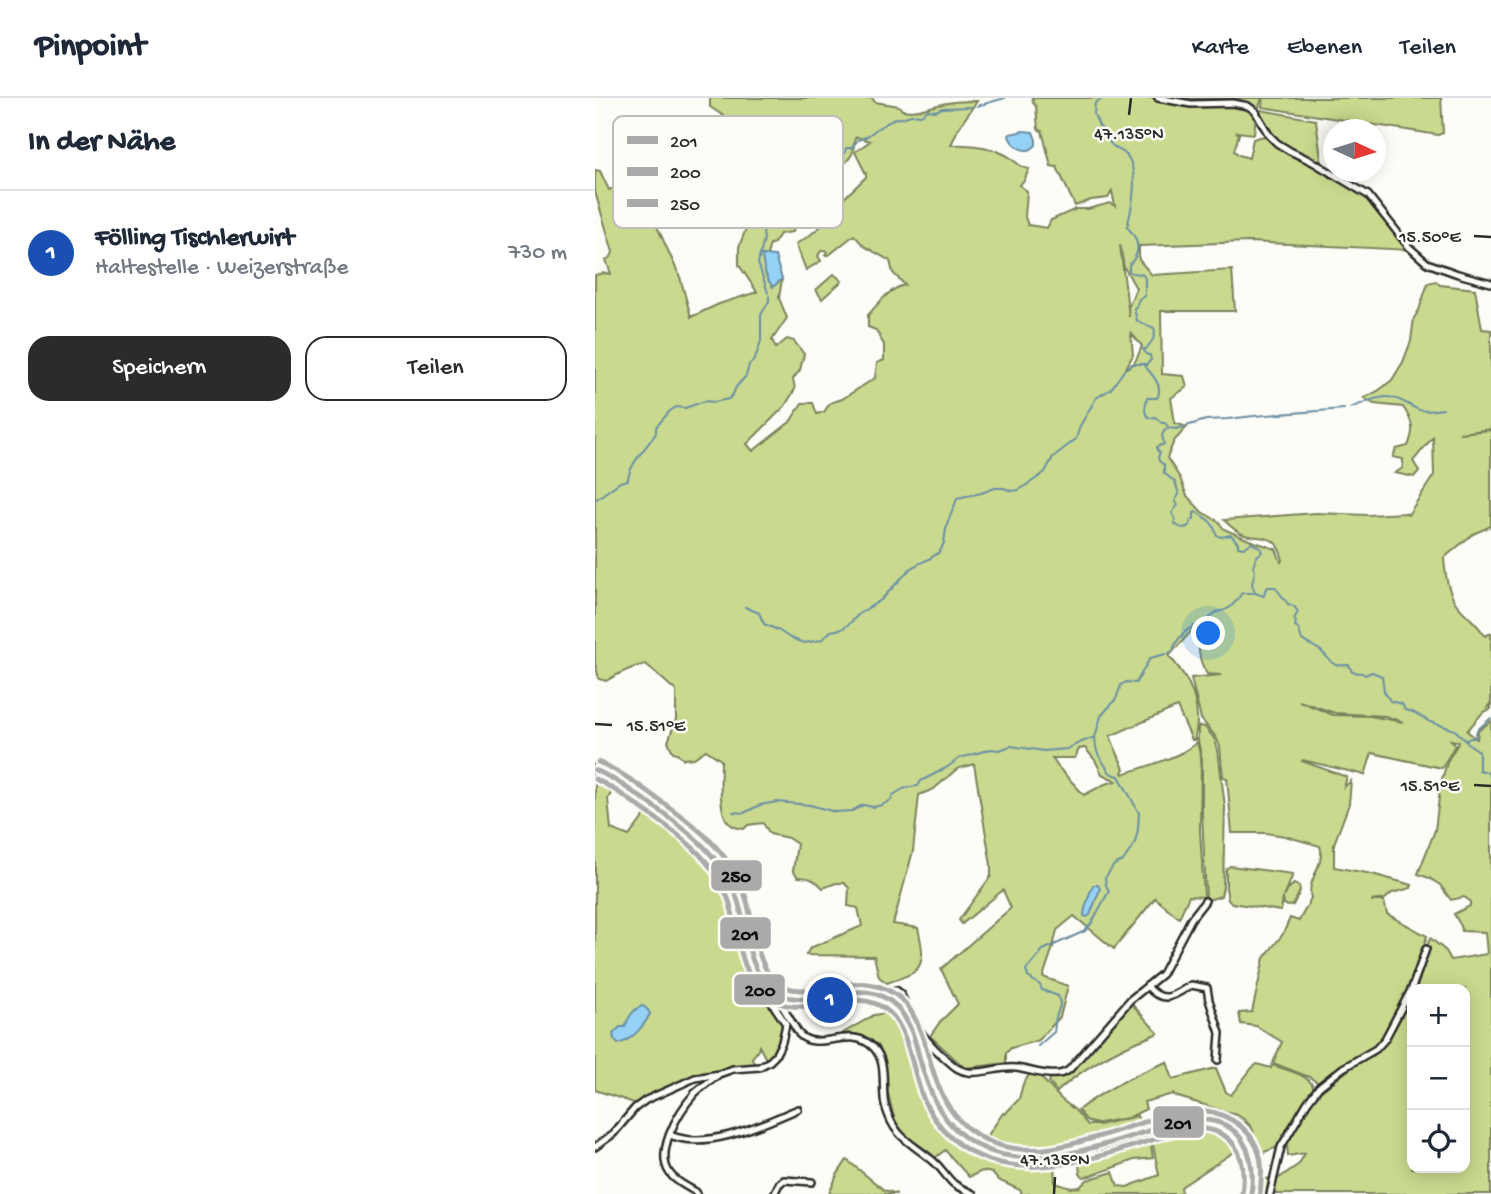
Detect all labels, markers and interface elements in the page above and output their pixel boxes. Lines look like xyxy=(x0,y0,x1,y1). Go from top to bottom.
text: Pinpoint xyxy=(35,29,146,67)
text: Karte xyxy=(1192,34,1249,63)
text: Ebenen xyxy=(1287,34,1362,63)
text: Teilen xyxy=(1400,34,1456,63)
legend xyxy=(613,116,843,228)
north arrow xyxy=(1323,119,1386,182)
text: 47.135°N xyxy=(1094,125,1164,146)
text: In der Nähe xyxy=(28,126,175,161)
text: 201 xyxy=(670,132,698,155)
text: 200 xyxy=(670,163,701,186)
text: 250 xyxy=(670,195,700,218)
text: Fölling Tischlerwirt xyxy=(95,224,294,255)
text: 15.50°E xyxy=(1398,228,1461,249)
text: 1 xyxy=(46,240,56,267)
text: 730 m xyxy=(508,240,567,267)
text: Haltestelle · Weizerstraße xyxy=(95,255,348,282)
button: Speichern xyxy=(28,336,291,401)
button: Teilen xyxy=(305,336,567,401)
your location xyxy=(1191,616,1225,650)
text: 15.51°E xyxy=(626,717,686,738)
text: 15.51°E xyxy=(1400,777,1460,798)
line badge: 250 xyxy=(710,859,763,892)
text: 250 xyxy=(721,867,751,890)
line badge: 201 xyxy=(719,916,772,950)
text: 201 xyxy=(731,925,759,948)
line badge: 200 xyxy=(733,973,786,1006)
pin: 1 xyxy=(807,974,853,1026)
text: 200 xyxy=(745,981,776,1004)
map controls xyxy=(1407,984,1470,1173)
button: + xyxy=(1407,984,1470,1047)
button: − xyxy=(1407,1047,1470,1110)
line badge: 201 xyxy=(1152,1105,1205,1139)
button: locate xyxy=(1407,1110,1470,1173)
text: 201 xyxy=(1164,1114,1192,1137)
text: 47.135°N xyxy=(1020,1151,1090,1172)

